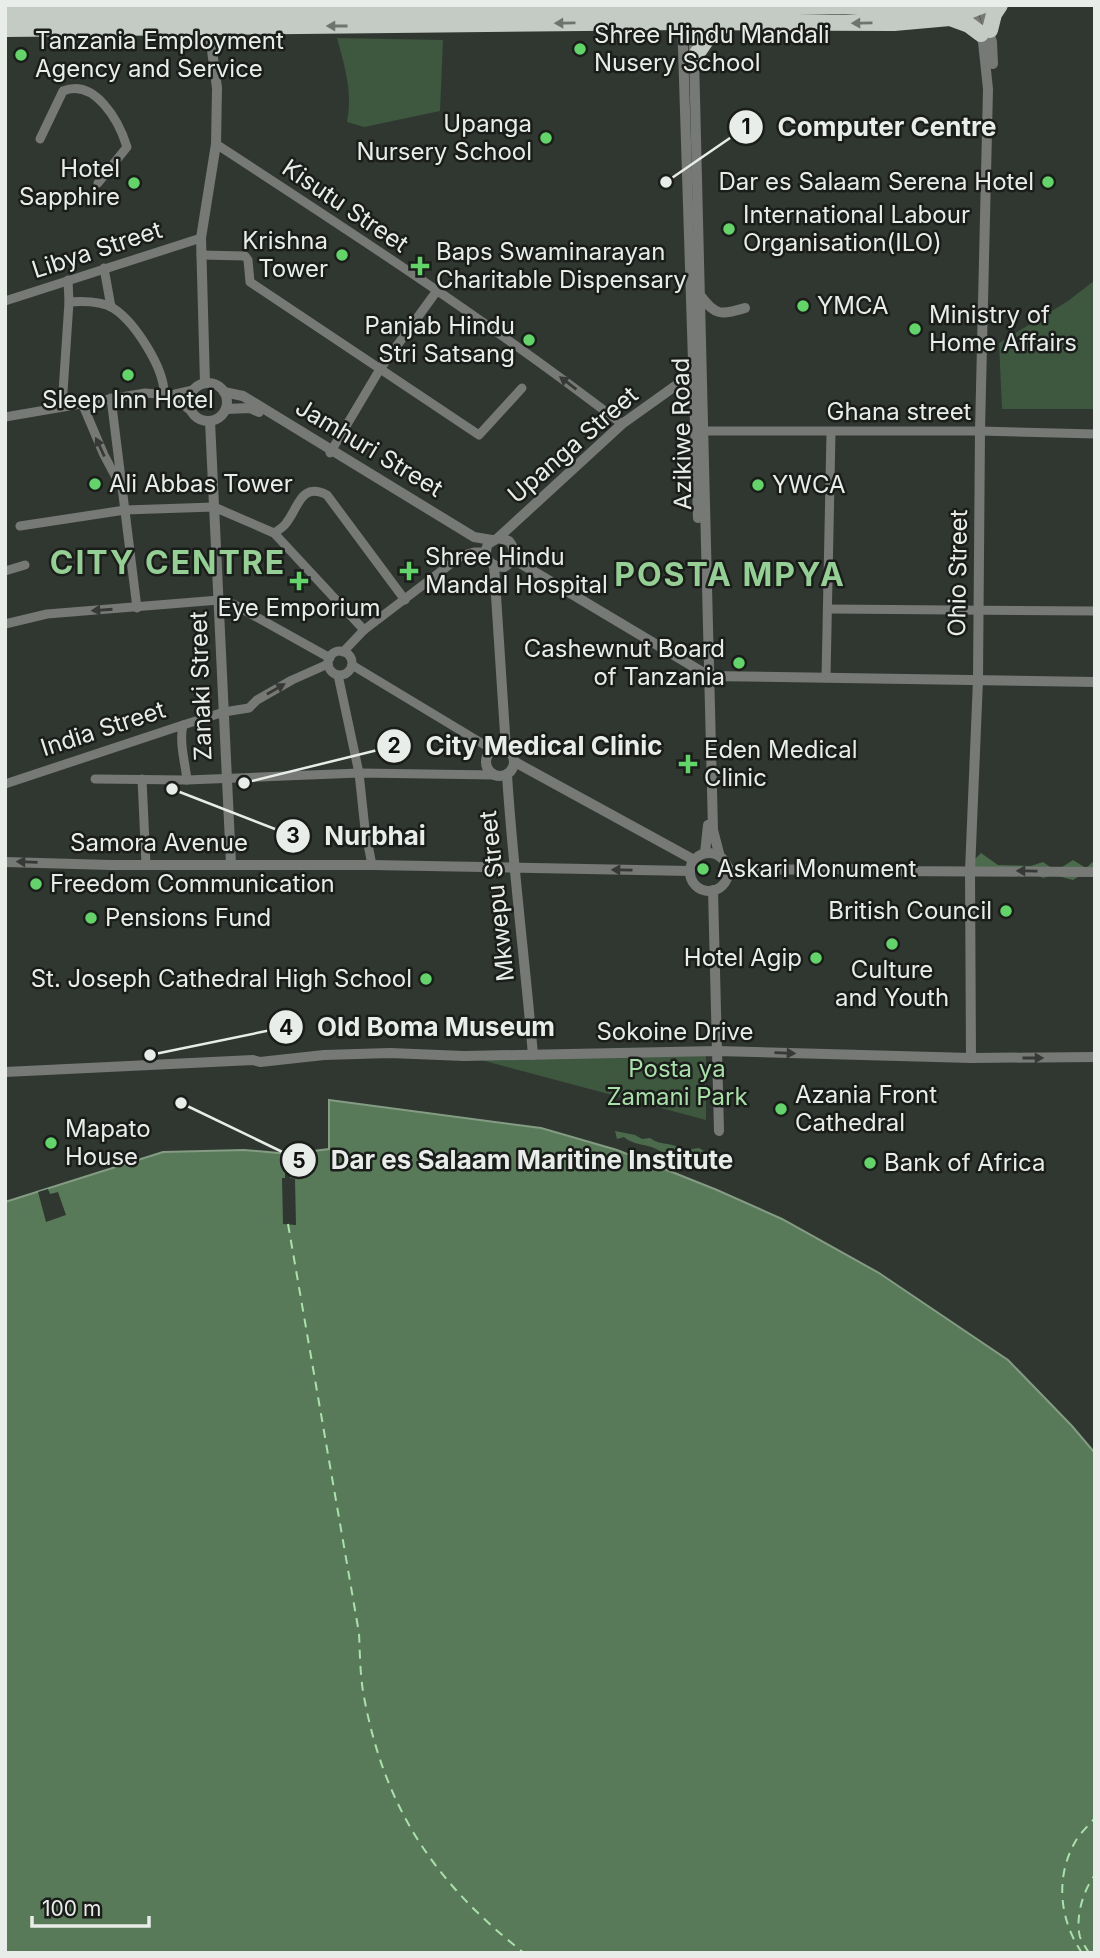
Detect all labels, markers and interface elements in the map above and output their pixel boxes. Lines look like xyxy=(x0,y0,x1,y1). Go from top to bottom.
one-way arrow xyxy=(554,17,576,29)
one-way arrow xyxy=(851,17,873,29)
one-way arrow xyxy=(326,20,348,32)
place label: Shree Hindu Mandali Nusery School xyxy=(594,20,830,77)
place label: Tanzania Employment Agency and Service xyxy=(35,26,284,83)
marker: Shree Hindu Mandali Nusery School xyxy=(572,41,588,57)
marker: Tanzania Employment Agency and Service xyxy=(13,47,29,63)
callout: Computer Centre xyxy=(728,103,1010,150)
place label: Upanga Nursery School xyxy=(356,109,532,166)
text: Computer Centre xyxy=(778,111,996,142)
text: 1 xyxy=(741,114,751,139)
marker: Upanga Nursery School xyxy=(538,130,554,146)
street label: Kisutu Street xyxy=(277,153,414,258)
place label: Hotel Sapphire xyxy=(19,154,120,211)
place label: Dar es Salaam Serena Hotel xyxy=(719,167,1034,196)
marker: Dar es Salaam Serena Hotel xyxy=(1040,174,1056,190)
marker: Hotel Sapphire xyxy=(126,175,142,191)
place label: International Labour Organisation(ILO) xyxy=(743,200,970,257)
street label: Libya Street xyxy=(28,215,166,284)
marker: International Labour Organisation(ILO) xyxy=(721,221,737,237)
place label: Krishna Tower xyxy=(242,226,328,283)
place label: Baps Swaminarayan Charitable Dispensary xyxy=(436,237,687,294)
marker: Krishna Tower xyxy=(334,247,350,263)
marker: Baps Swaminarayan Charitable Dispensary xyxy=(410,256,430,276)
place label: YMCA xyxy=(817,291,889,320)
marker: YMCA xyxy=(795,298,811,314)
place label: Ministry of Home Affairs xyxy=(929,300,1077,357)
place label: Panjab Hindu Stri Satsang xyxy=(365,311,515,368)
marker: Ministry of Home Affairs xyxy=(907,321,923,337)
marker: Panjab Hindu Stri Satsang xyxy=(521,332,537,348)
street label: Azikiwe Road xyxy=(666,358,697,510)
marker: Sleep Inn Hotel xyxy=(120,367,136,383)
one-way arrow xyxy=(559,376,577,390)
street label: Upanga Street xyxy=(502,380,644,509)
place label: Sleep Inn Hotel xyxy=(42,385,214,414)
street label: Jamhuri Street xyxy=(291,392,448,503)
street label: Ghana street xyxy=(827,397,972,426)
one-way arrow xyxy=(95,437,106,457)
place label: Ali Abbas Tower xyxy=(109,469,293,498)
place label: YWCA xyxy=(772,470,846,499)
marker: Ali Abbas Tower xyxy=(87,476,103,492)
marker: YWCA xyxy=(750,477,766,493)
street label: Ohio Street xyxy=(942,509,973,637)
place label: Shree Hindu Mandal Hospital xyxy=(425,542,608,599)
district label: CITY CENTRE xyxy=(50,543,286,582)
district label: POSTA MPYA xyxy=(614,555,846,594)
marker: Shree Hindu Mandal Hospital xyxy=(399,561,419,581)
marker: Eye Emporium xyxy=(289,571,309,591)
place label: Eye Emporium xyxy=(217,593,381,622)
one-way arrow xyxy=(91,605,113,616)
street label: Zanaki Street xyxy=(183,611,218,761)
place label: Cashewnut Board of Tanzania xyxy=(524,634,725,691)
marker: Cashewnut Board of Tanzania xyxy=(731,655,747,671)
one-way arrow xyxy=(266,683,286,695)
street label: India Street xyxy=(37,695,169,762)
callout: City Medical Clinic xyxy=(377,722,677,769)
text: City Medical Clinic xyxy=(425,730,663,761)
text: 2 xyxy=(387,733,401,758)
place label: Eden Medical Clinic xyxy=(704,735,857,792)
marker: Eden Medical Clinic xyxy=(678,754,698,774)
street label: Mkwepu Street xyxy=(473,809,520,983)
callout: Nurbhai xyxy=(276,812,440,859)
text: Nurbhai xyxy=(324,820,426,851)
text: 3 xyxy=(286,823,300,848)
street label: Samora Avenue xyxy=(70,828,248,857)
place label: Askari Monument xyxy=(717,854,916,883)
one-way arrow xyxy=(15,857,37,868)
marker: Askari Monument xyxy=(695,861,711,877)
one-way arrow xyxy=(610,864,632,876)
one-way arrow xyxy=(1015,865,1037,877)
place label: Freedom Communication xyxy=(50,869,335,898)
marker: Freedom Communication xyxy=(28,876,44,892)
place label: British Council xyxy=(828,896,992,925)
place label: Pensions Fund xyxy=(105,903,271,932)
marker: British Council xyxy=(998,903,1014,919)
marker: Pensions Fund xyxy=(83,910,99,926)
marker: Culture and Youth xyxy=(884,936,900,952)
place label: Hotel Agip xyxy=(684,943,802,972)
marker: Hotel Agip xyxy=(808,950,824,966)
place label: Culture and Youth xyxy=(835,955,949,1012)
place label: St. Joseph Cathedral High School xyxy=(31,964,412,993)
marker: St. Joseph Cathedral High School xyxy=(418,971,434,987)
callout: Old Boma Museum xyxy=(268,1004,569,1051)
text: Old Boma Museum xyxy=(317,1011,555,1042)
text: 4 xyxy=(279,1015,293,1040)
street label: Sokoine Drive xyxy=(596,1017,754,1046)
one-way arrow xyxy=(774,1047,796,1059)
one-way arrow xyxy=(1022,1052,1044,1064)
park label: Posta ya Zamani Park xyxy=(606,1054,748,1111)
place label: Azania Front Cathedral xyxy=(795,1080,937,1137)
marker: Azania Front Cathedral xyxy=(773,1101,789,1117)
place label: Mapato House xyxy=(65,1114,151,1171)
marker: Mapato House xyxy=(43,1135,59,1151)
callout: Dar es Salaam Maritine Institute xyxy=(282,1137,747,1184)
text: Dar es Salaam Maritine Institute xyxy=(331,1144,733,1175)
text: 5 xyxy=(292,1148,306,1173)
place label: Bank of Africa xyxy=(884,1148,1045,1177)
marker: Bank of Africa xyxy=(862,1155,878,1171)
scale bar xyxy=(32,1884,149,1928)
text: 100 m xyxy=(42,1896,101,1921)

